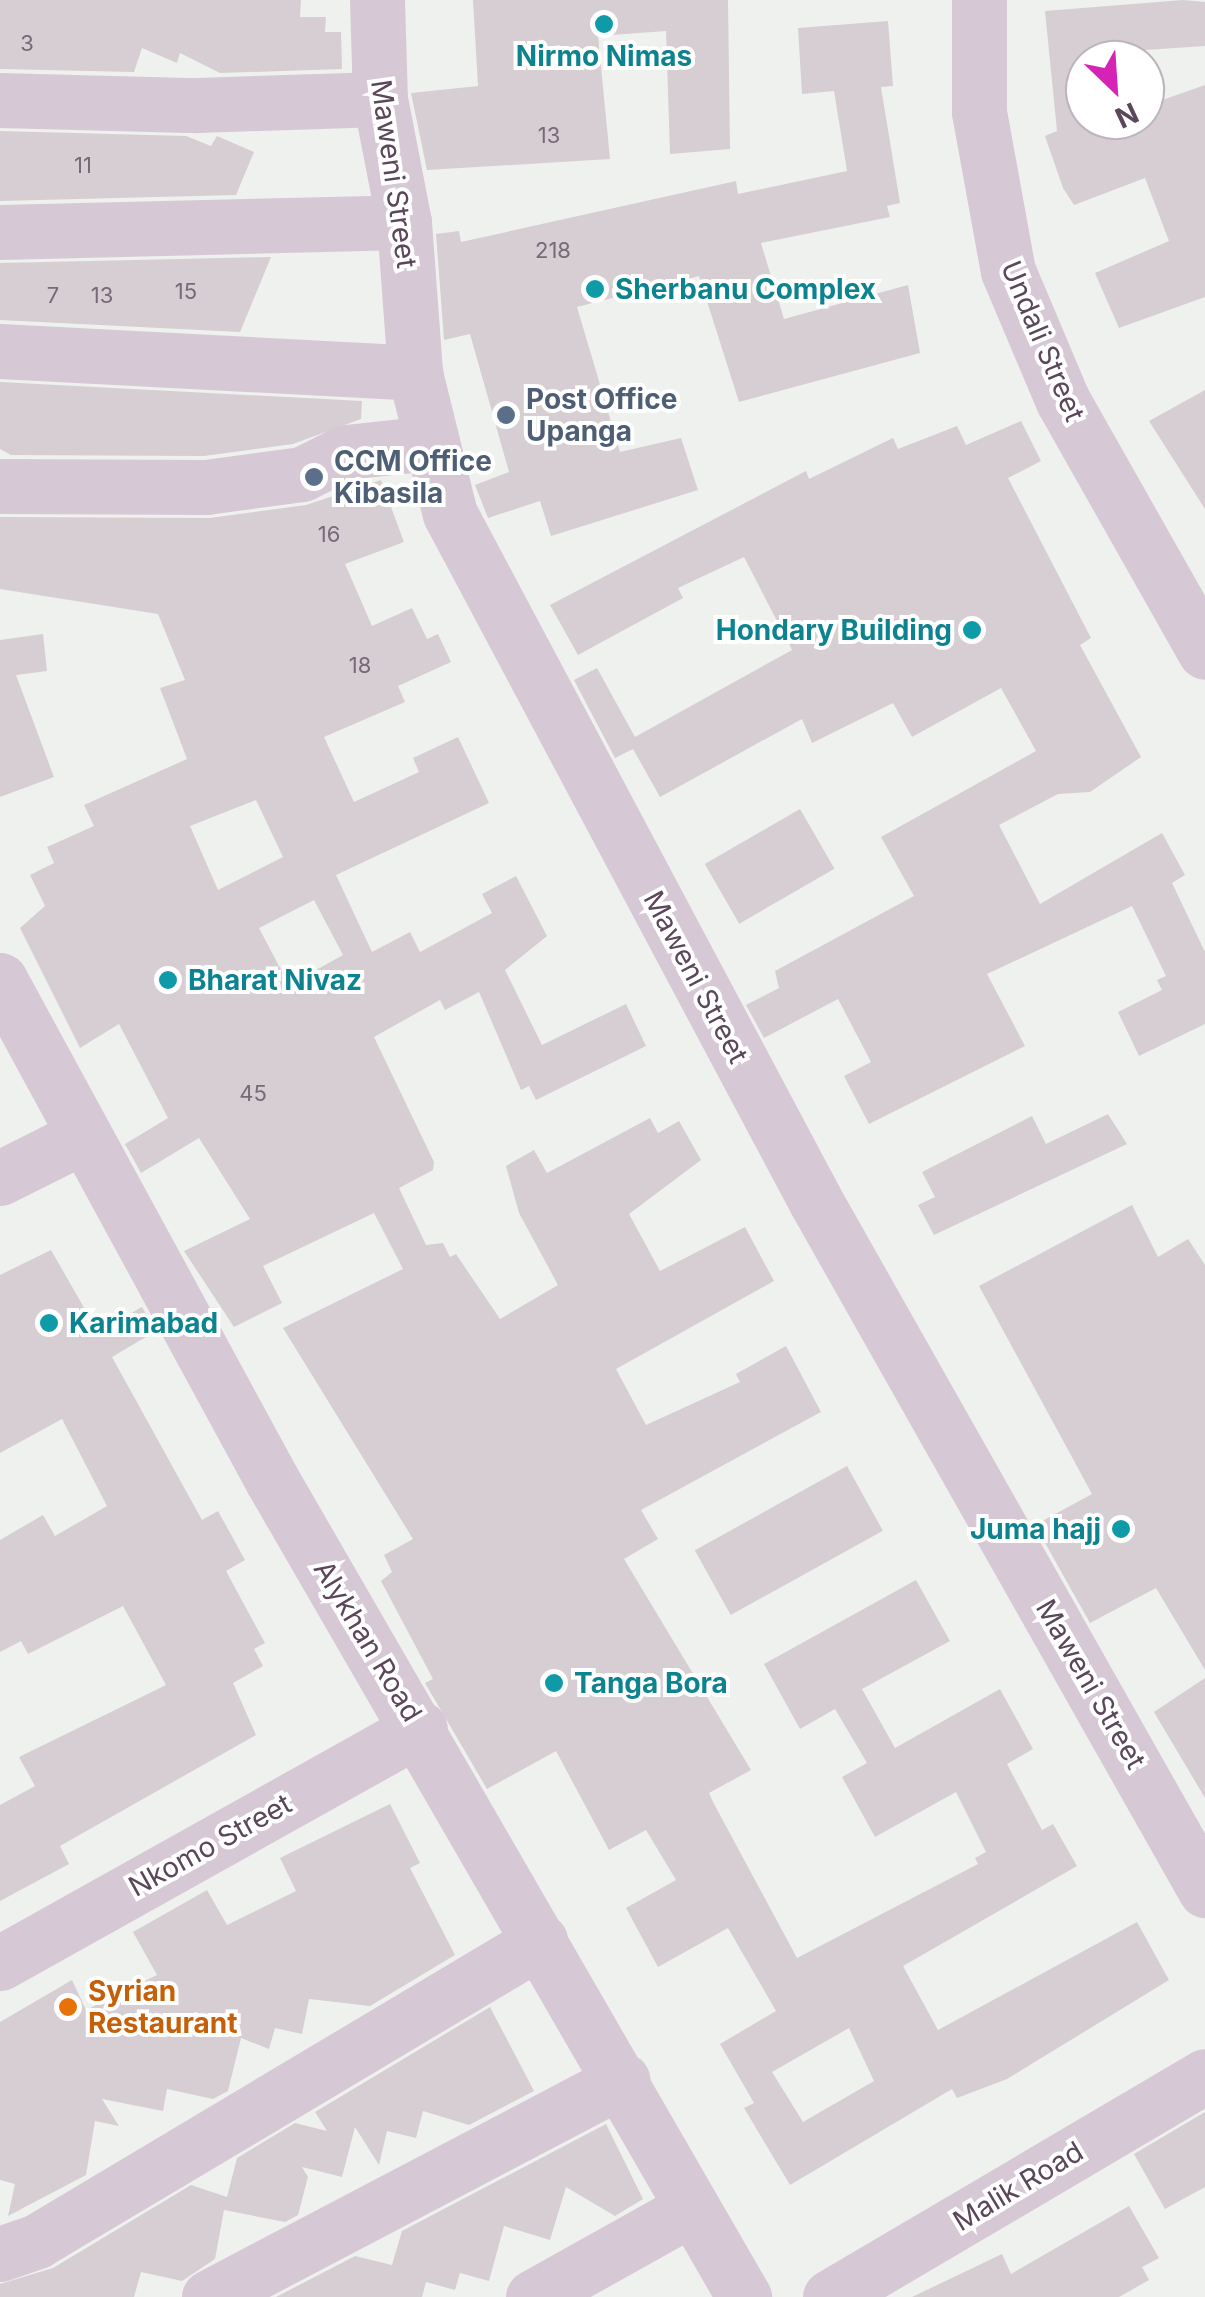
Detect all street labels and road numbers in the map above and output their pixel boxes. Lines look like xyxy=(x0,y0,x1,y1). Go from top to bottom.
street label: Maweni Street xyxy=(364,78,424,270)
street label: Undali Street xyxy=(994,256,1092,426)
street label: Maweni Street xyxy=(637,885,755,1069)
street label: Alykhan Road xyxy=(307,1554,429,1728)
street label: Maweni Street xyxy=(1029,1593,1153,1775)
street label: Nkomo Street xyxy=(123,1786,297,1904)
street label: Malik Road xyxy=(947,2134,1089,2238)

